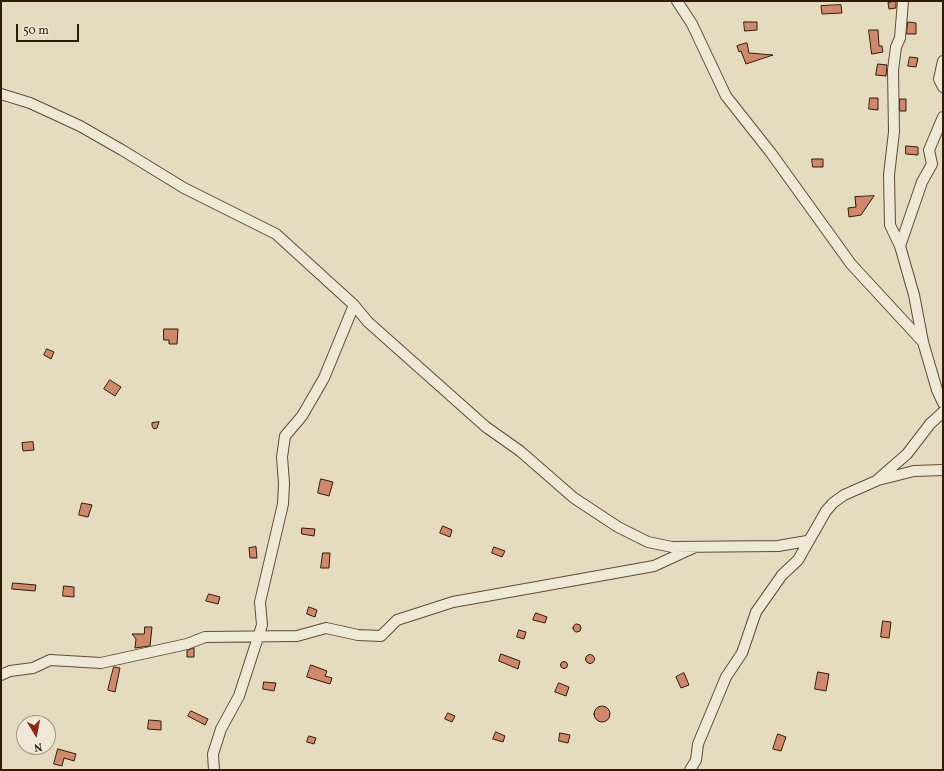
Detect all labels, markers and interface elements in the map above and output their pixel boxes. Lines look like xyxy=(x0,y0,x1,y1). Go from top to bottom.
scale bar xyxy=(18,16,81,42)
text: 50 m xyxy=(23,23,49,39)
north arrow xyxy=(16,715,56,755)
text: N xyxy=(33,738,43,754)

